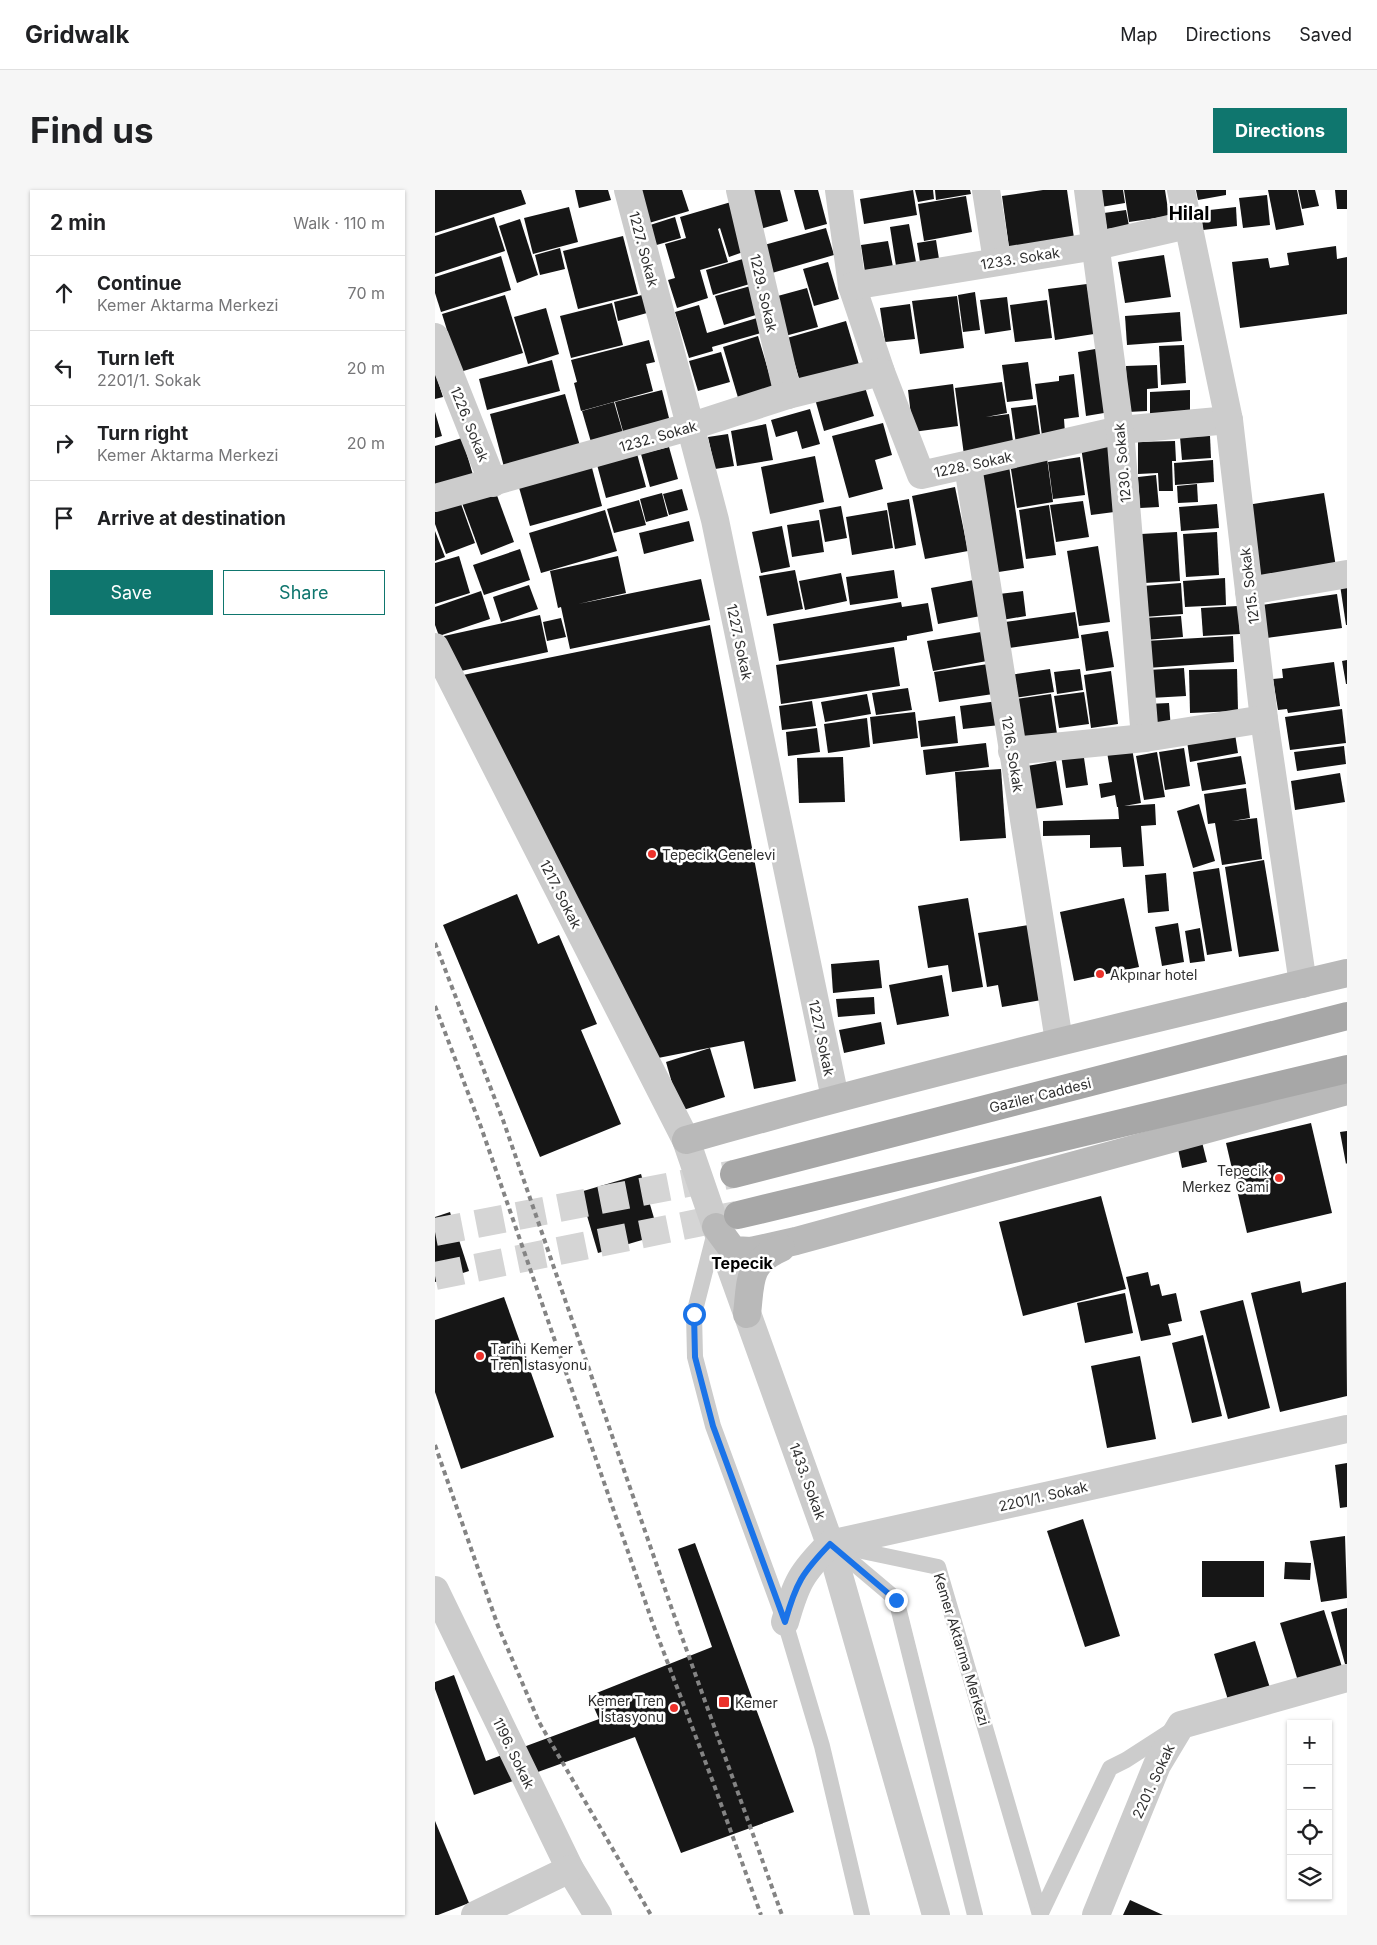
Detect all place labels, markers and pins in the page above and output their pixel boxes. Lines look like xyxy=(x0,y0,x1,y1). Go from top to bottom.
place label: Tepecik Genelevi xyxy=(662,846,775,863)
marker: Tepecik Genelevi xyxy=(646,848,658,860)
place label: Akpınar hotel xyxy=(1110,966,1197,983)
marker: Akpınar hotel xyxy=(1094,968,1106,980)
place label: Tepecik Merkez Cami xyxy=(1182,1162,1269,1195)
marker: Tepecik Merkez Cami xyxy=(1273,1172,1285,1184)
place label: Tarihi Kemer Tren İstasyonu xyxy=(490,1340,587,1373)
marker: Tarihi Kemer Tren İstasyonu xyxy=(474,1350,486,1362)
place label: Kemer Tren İstasyonu xyxy=(588,1692,664,1725)
place label: Kemer xyxy=(735,1694,778,1711)
marker: Kemer xyxy=(717,1695,731,1709)
marker: Kemer Tren İstasyonu xyxy=(668,1702,680,1714)

